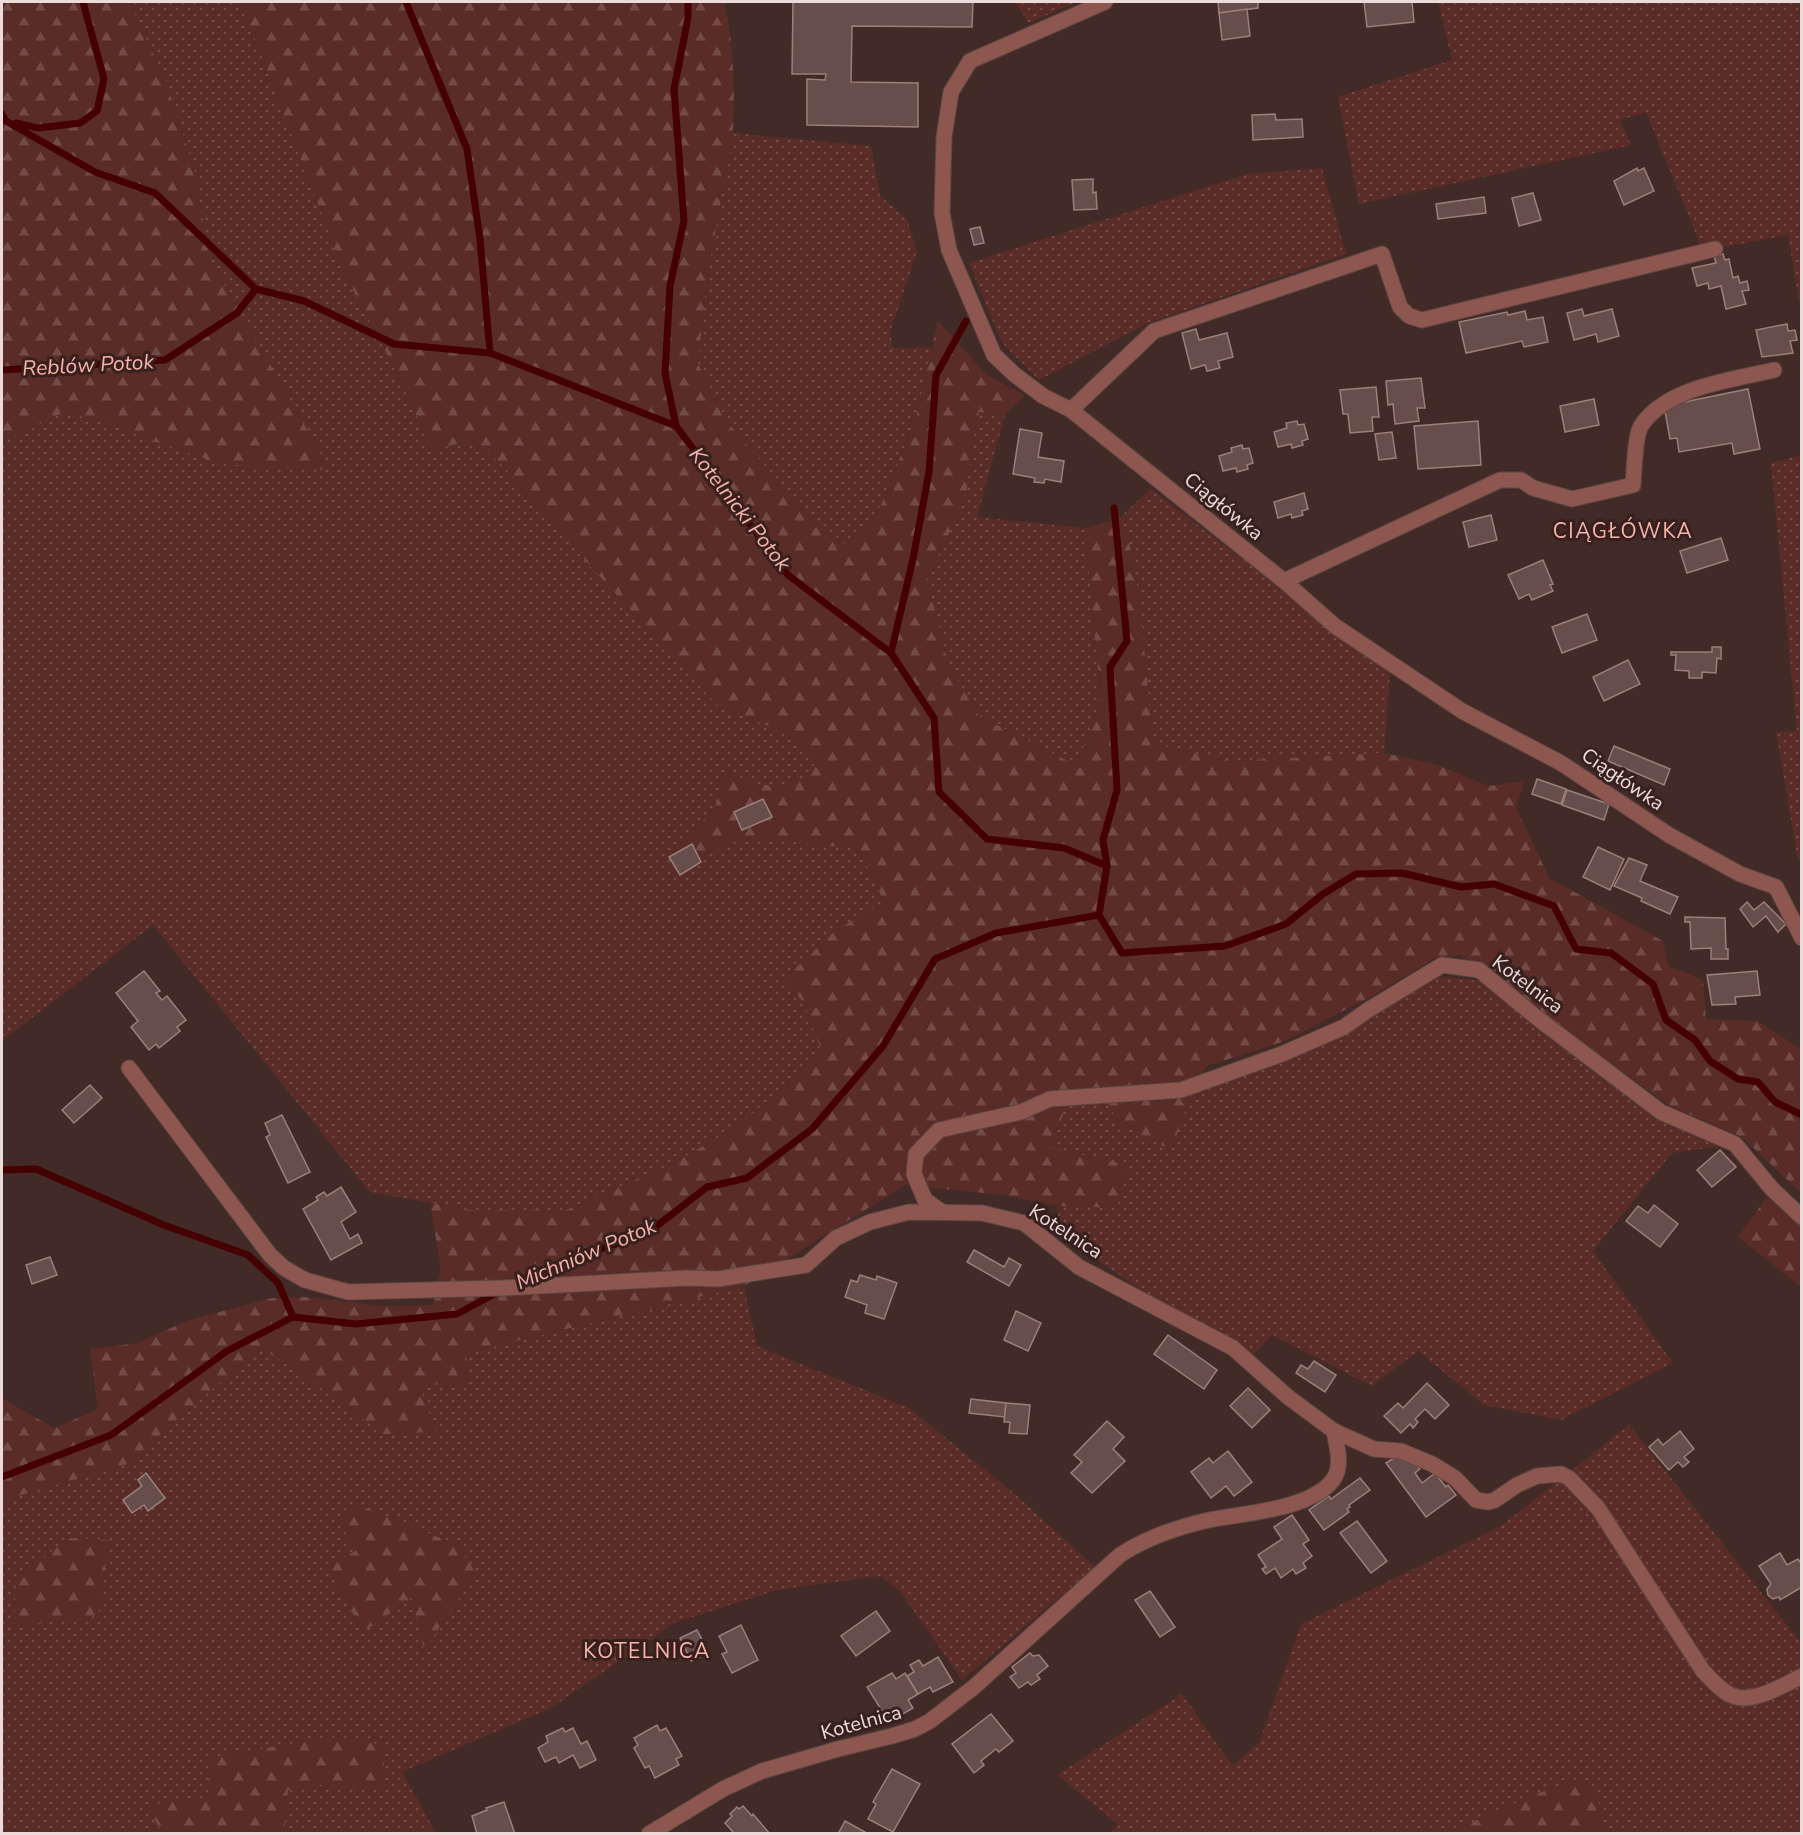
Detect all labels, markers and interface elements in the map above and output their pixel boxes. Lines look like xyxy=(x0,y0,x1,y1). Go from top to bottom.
water label: Reblów Potok xyxy=(21,348,155,382)
water label: Kotelnicki Potok xyxy=(683,441,798,577)
street label: Ciągłówka xyxy=(1178,466,1269,547)
district label: CIĄGŁÓWKA xyxy=(1553,517,1693,545)
street label: Ciągłówka xyxy=(1576,742,1669,817)
street label: Kotelnica xyxy=(1487,949,1569,1020)
street label: Kotelnica xyxy=(1024,1198,1108,1265)
water label: Michniów Potok xyxy=(512,1212,661,1296)
district label: KOTELNICA xyxy=(583,1637,711,1665)
street label: Kotelnica xyxy=(818,1699,904,1746)

